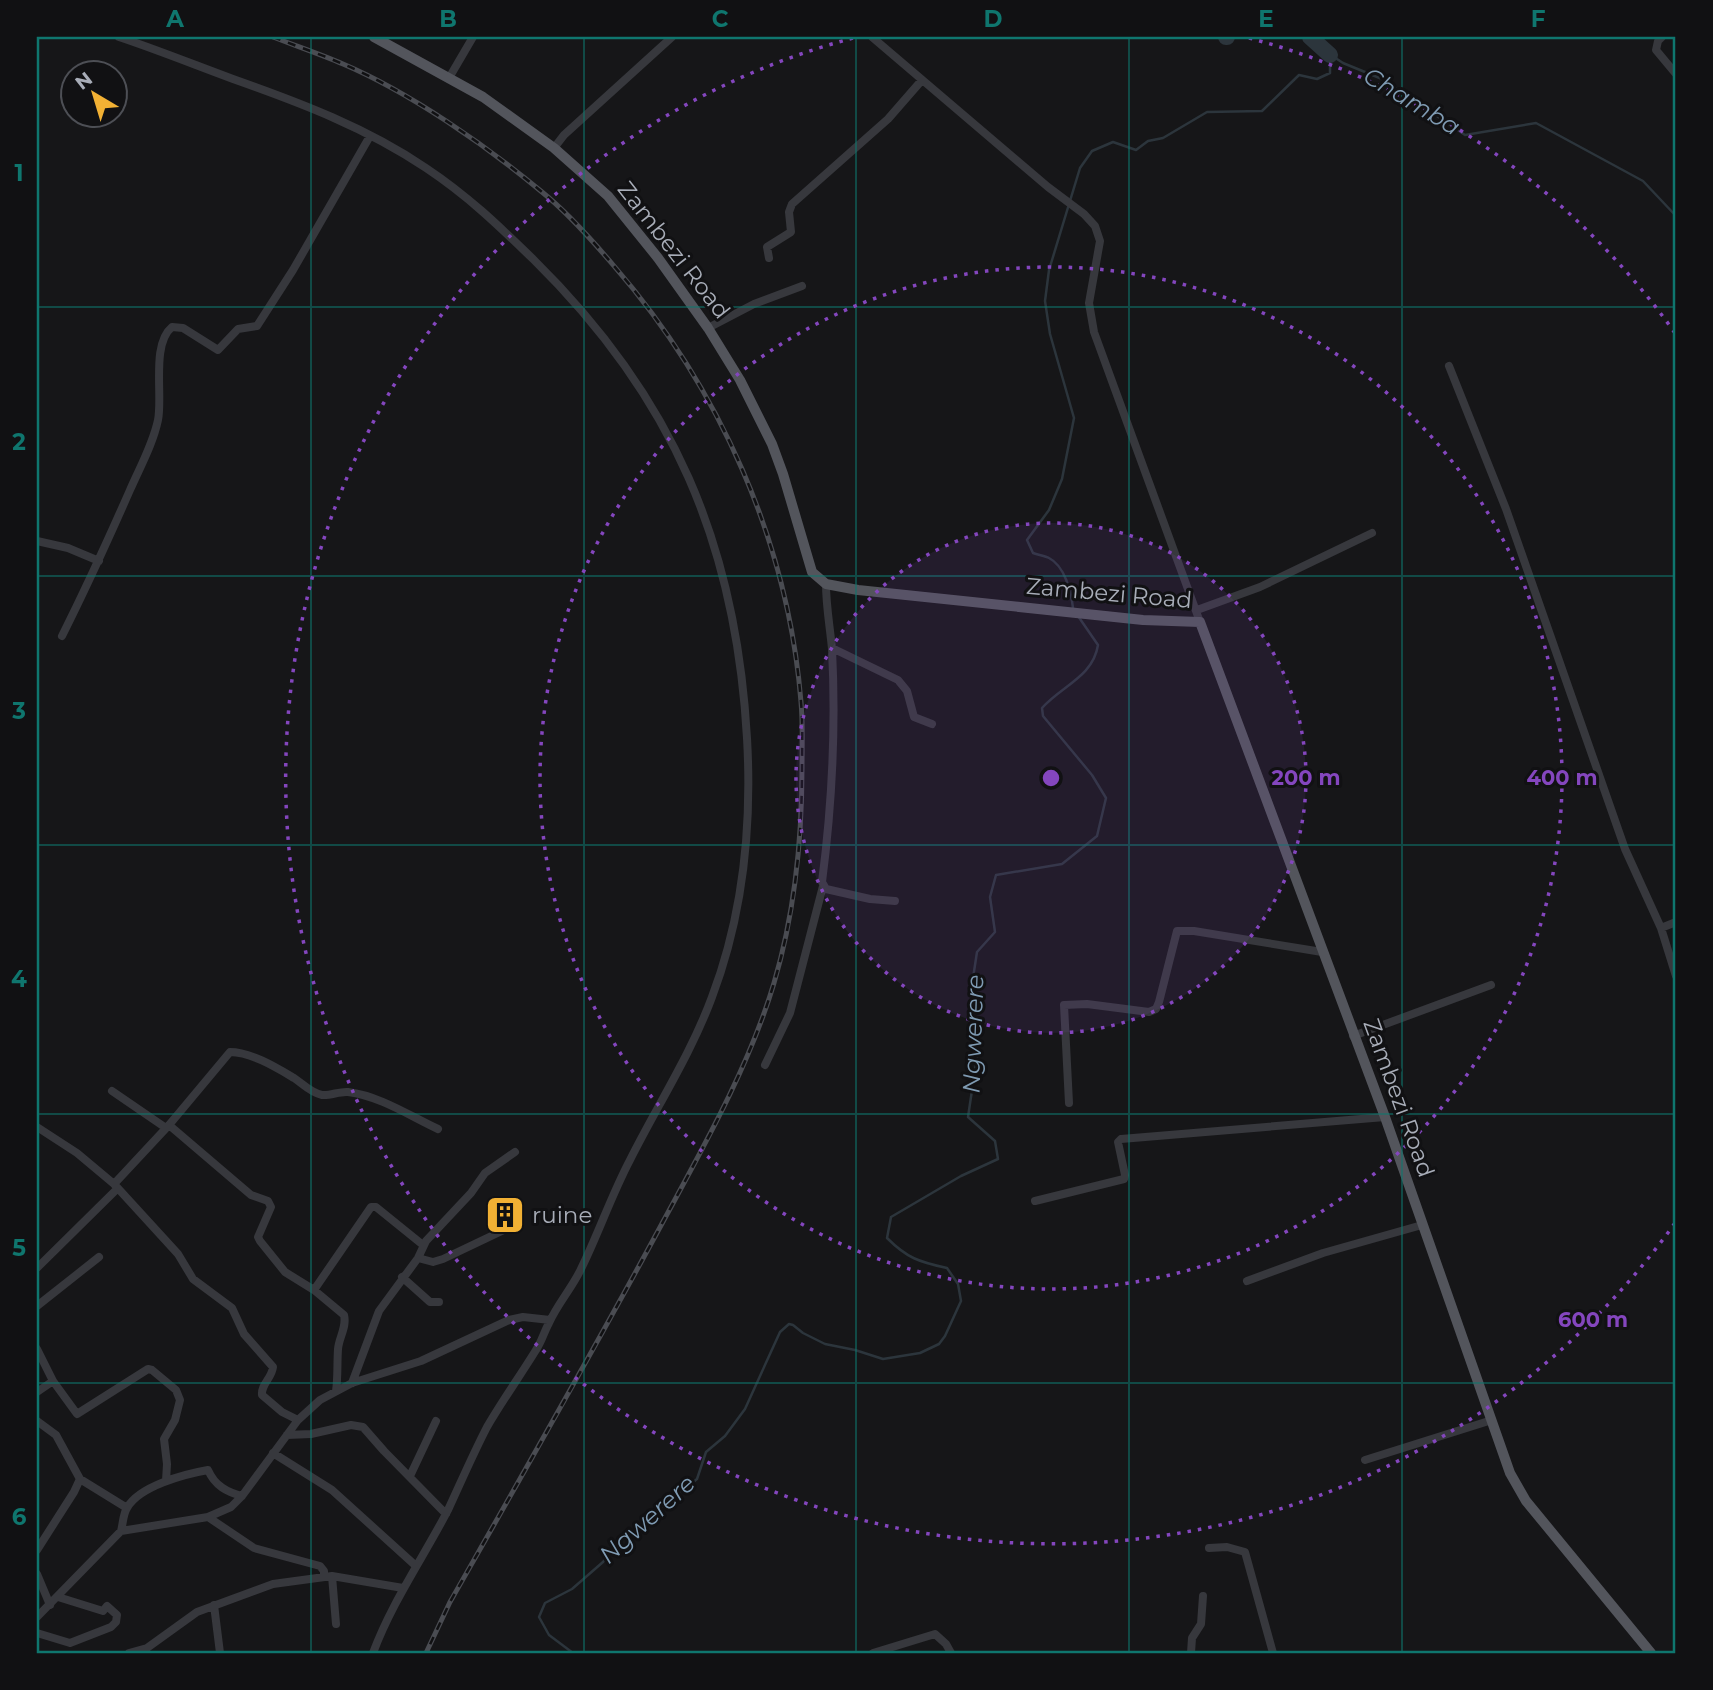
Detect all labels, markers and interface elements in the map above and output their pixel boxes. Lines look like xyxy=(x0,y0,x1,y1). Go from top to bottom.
text: A xyxy=(165,5,184,33)
text: B xyxy=(439,5,457,33)
text: C xyxy=(712,5,729,33)
text: D xyxy=(984,5,1003,33)
text: E xyxy=(1258,5,1274,33)
text: F xyxy=(1531,5,1546,33)
north arrow xyxy=(60,60,130,130)
water label: Chamba xyxy=(1358,61,1466,141)
text: N xyxy=(71,67,97,95)
text: 1 xyxy=(14,159,24,187)
street label: Zambezi Road xyxy=(612,176,736,324)
text: 2 xyxy=(12,428,26,456)
street label: Zambezi Road xyxy=(1025,572,1193,614)
text: 3 xyxy=(11,697,26,725)
text: 200 m xyxy=(1272,765,1340,790)
text: 400 m xyxy=(1527,765,1597,790)
centre of rings xyxy=(1039,766,1063,790)
text: 4 xyxy=(11,965,27,993)
water label: Ngwerere xyxy=(956,974,990,1094)
street label: Zambezi Road xyxy=(1357,1015,1441,1181)
building icon: ruine xyxy=(484,1194,526,1236)
place label: ruine xyxy=(532,1201,592,1229)
text: 5 xyxy=(12,1234,26,1262)
text: 600 m xyxy=(1558,1307,1628,1332)
water label: Ngwerere xyxy=(593,1468,701,1570)
text: 6 xyxy=(12,1503,27,1531)

